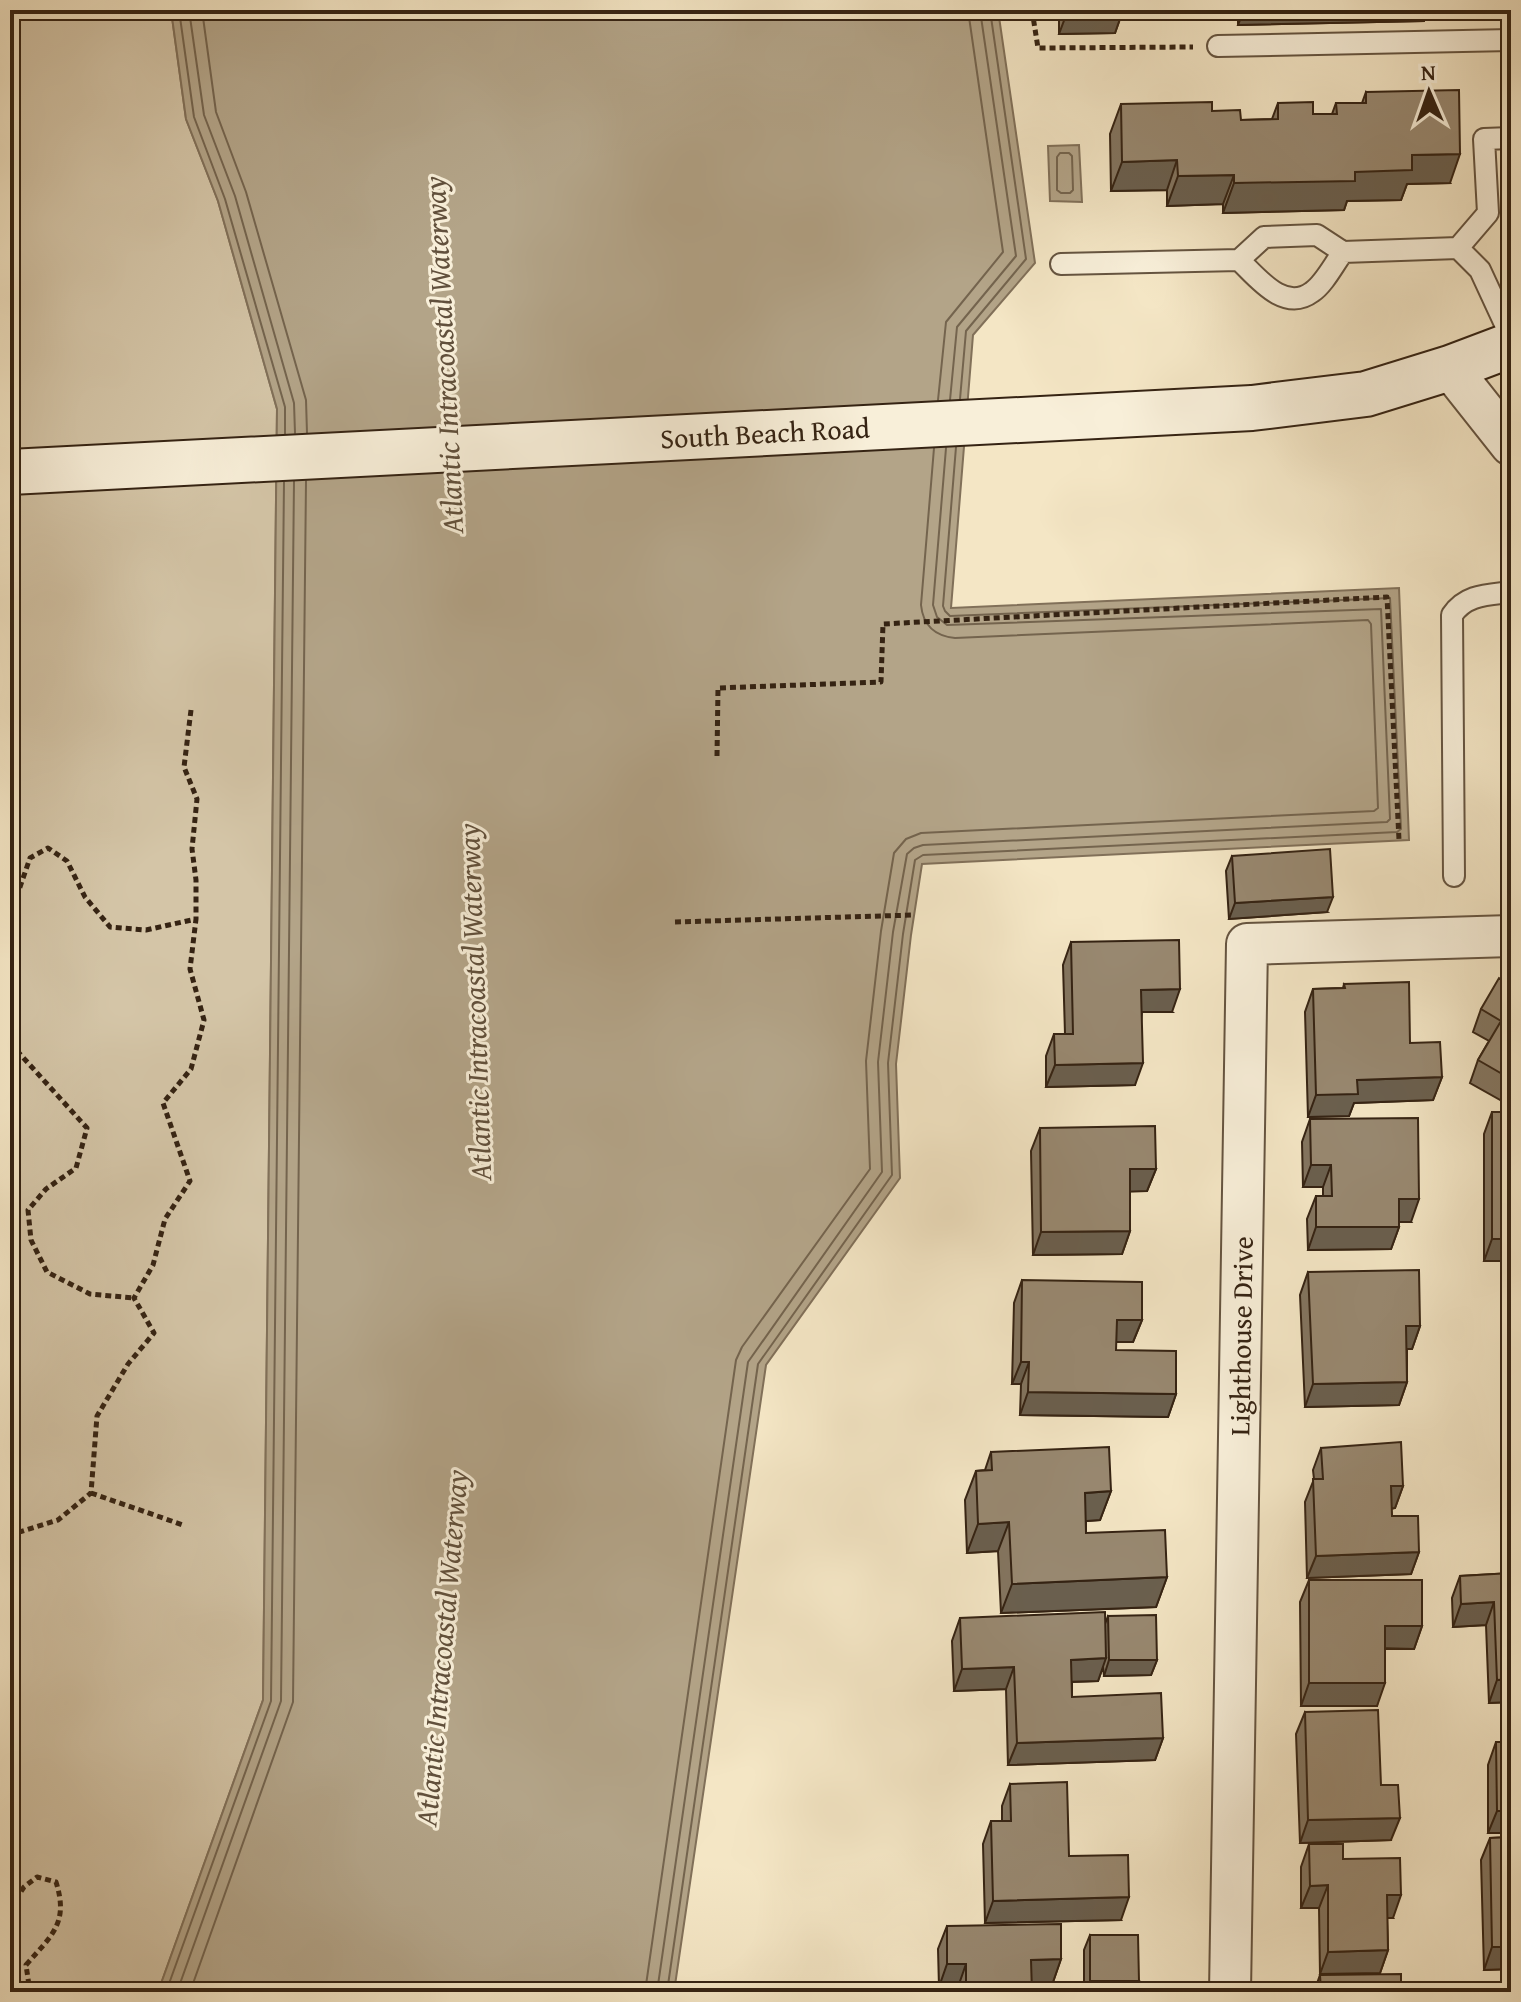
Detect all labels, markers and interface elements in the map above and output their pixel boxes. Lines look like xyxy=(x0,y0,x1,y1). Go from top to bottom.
north arrow xyxy=(1389,52,1469,132)
text: N xyxy=(1420,56,1436,88)
water label: Atlantic Intracoastal Waterway xyxy=(412,175,474,536)
street label: South Beach Road xyxy=(659,407,871,458)
water label: Atlantic Intracoastal Waterway xyxy=(446,822,502,1183)
street label: Lighthouse Drive xyxy=(1218,1236,1263,1436)
water label: Atlantic Intracoastal Waterway xyxy=(403,1468,479,1829)

